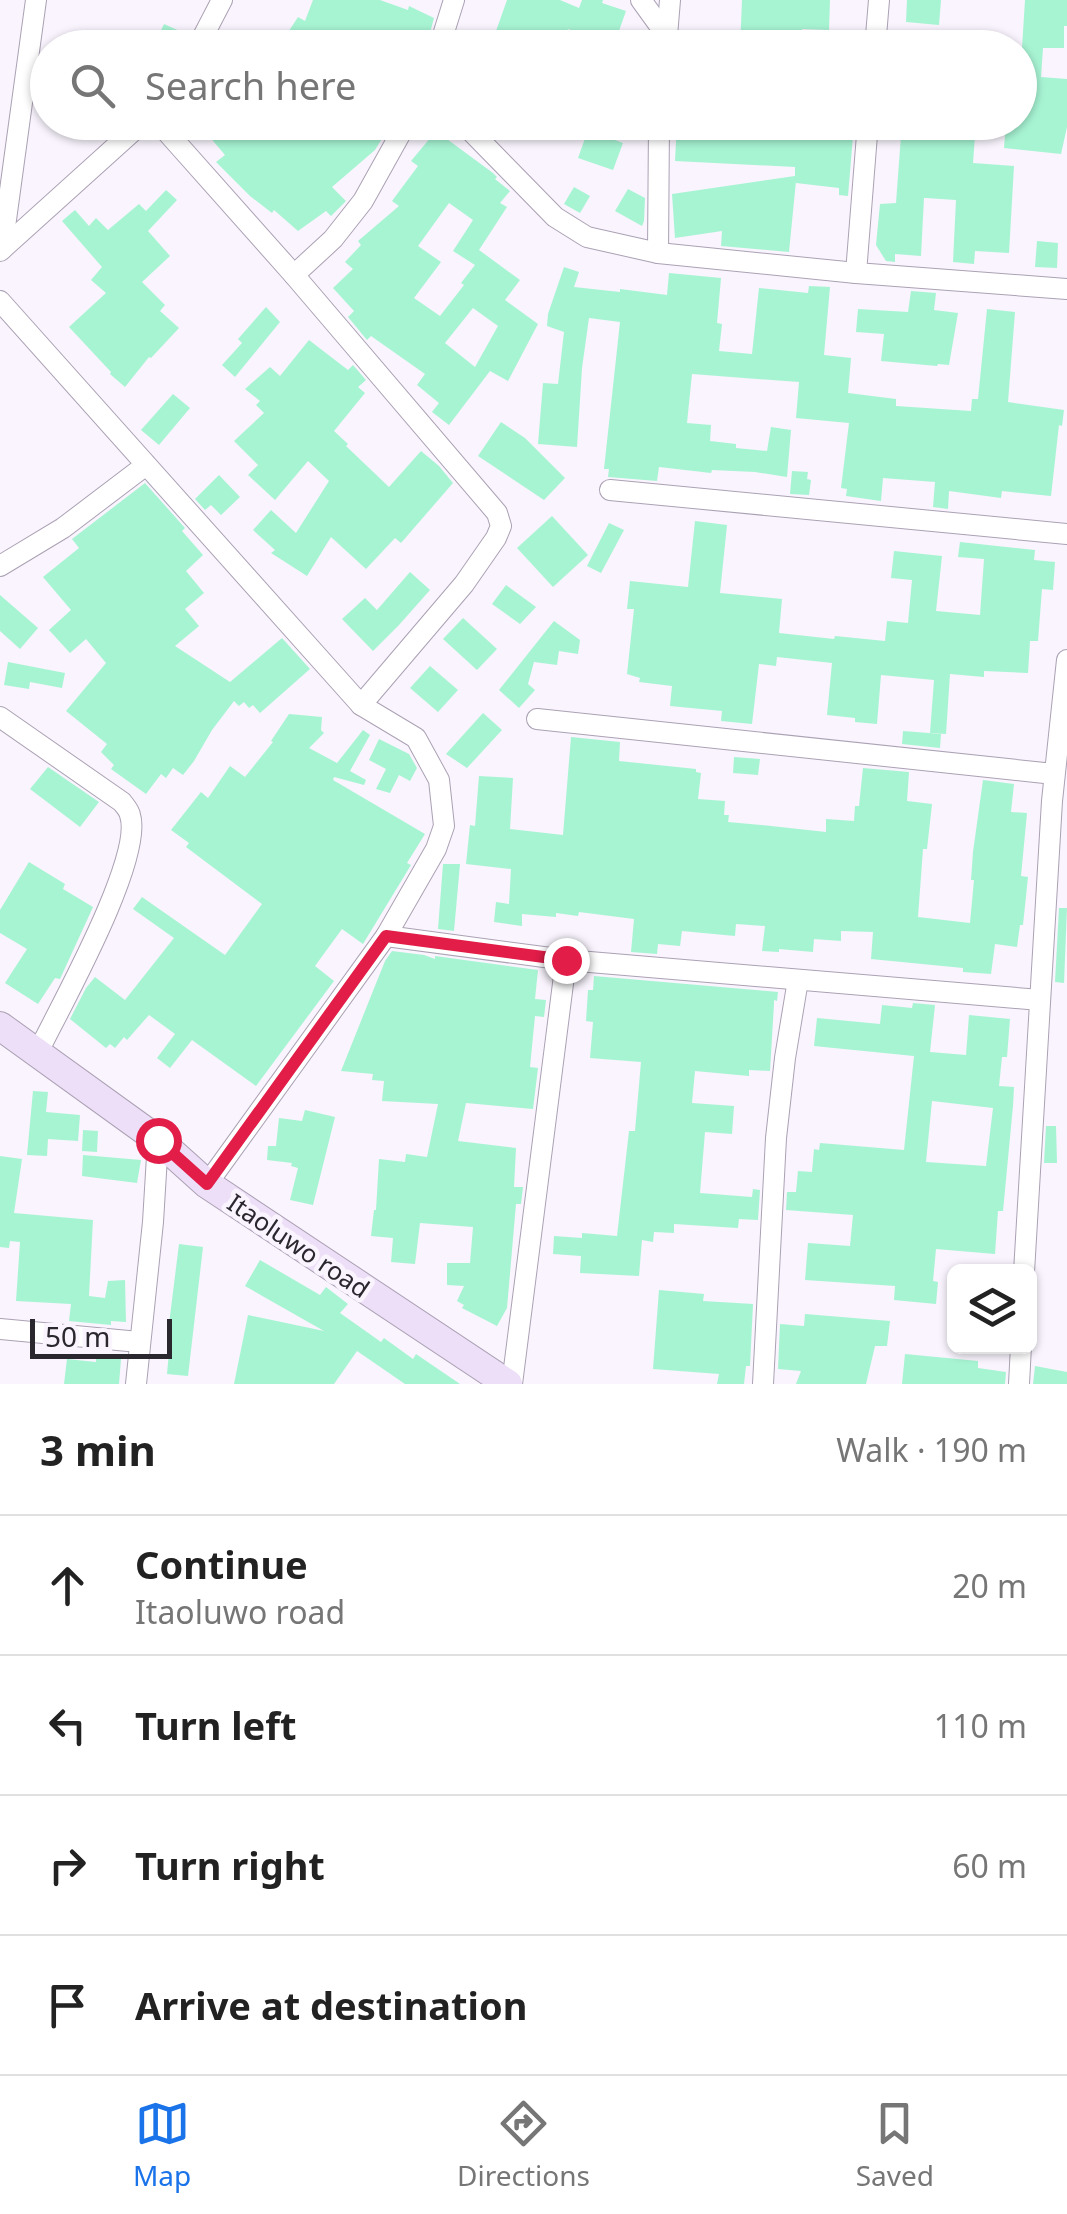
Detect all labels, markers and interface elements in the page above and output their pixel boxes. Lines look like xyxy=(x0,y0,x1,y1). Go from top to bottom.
search box xyxy=(30,30,1037,140)
icon: search xyxy=(65,58,120,113)
text: Search here xyxy=(145,59,356,111)
route end xyxy=(544,938,590,984)
route start xyxy=(136,1118,182,1164)
street label: Itaoluwo road xyxy=(221,1185,377,1305)
map controls xyxy=(947,1264,1037,1354)
button: layers xyxy=(947,1264,1037,1354)
scale bar xyxy=(30,1314,172,1358)
text: 50 m xyxy=(45,1317,111,1355)
text: 3 min xyxy=(40,1421,156,1478)
text: Walk · 190 m xyxy=(836,1428,1027,1471)
text: Continue xyxy=(135,1538,308,1590)
icon: ahead xyxy=(40,1558,95,1613)
text: 20 m xyxy=(952,1564,1027,1607)
text: Itaoluwo road xyxy=(135,1590,345,1633)
icon: left xyxy=(40,1698,95,1753)
text: Turn left xyxy=(135,1699,297,1751)
text: 110 m xyxy=(934,1704,1027,1747)
icon: right xyxy=(40,1838,95,1893)
text: Turn right xyxy=(135,1839,325,1891)
text: 60 m xyxy=(952,1844,1027,1887)
icon: arrive xyxy=(40,1978,95,2033)
text: Arrive at destination xyxy=(135,1979,527,2031)
tab: Map xyxy=(133,2096,191,2194)
tab: Directions xyxy=(457,2096,590,2194)
tab: Saved xyxy=(856,2096,934,2194)

